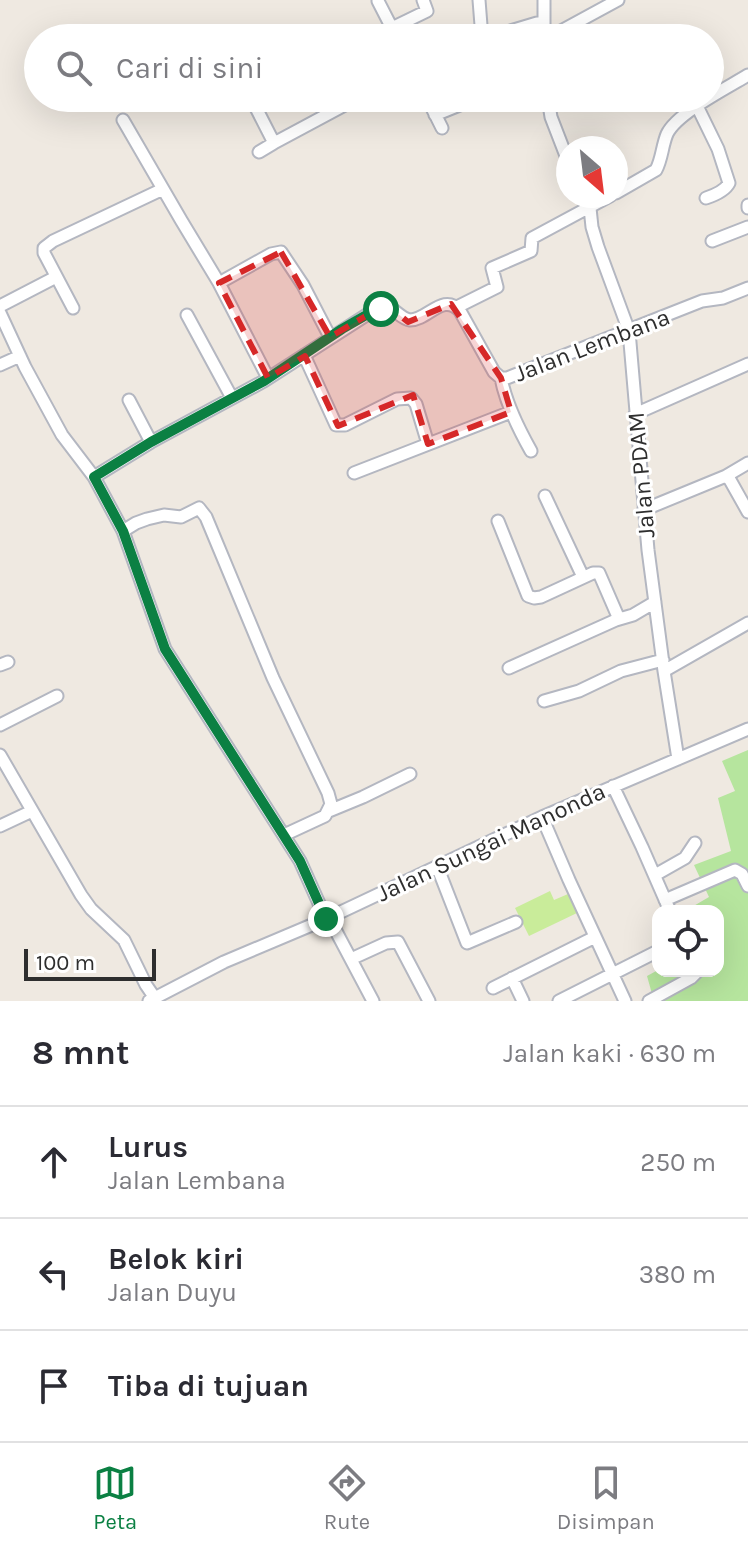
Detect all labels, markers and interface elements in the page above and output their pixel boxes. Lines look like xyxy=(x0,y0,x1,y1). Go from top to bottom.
search box xyxy=(24,24,724,112)
icon: search xyxy=(52,46,96,90)
text: Cari di sini xyxy=(116,50,263,86)
north arrow xyxy=(556,136,628,208)
route start xyxy=(363,291,399,327)
street label: Jalan Lembana xyxy=(510,303,674,387)
street label: Jalan PDAM xyxy=(622,411,660,539)
street label: Jalan Sungai Manonda xyxy=(372,777,610,907)
route end xyxy=(308,901,344,937)
map controls xyxy=(652,905,724,977)
button: locate xyxy=(652,905,724,977)
scale bar xyxy=(24,945,156,981)
text: 100 m xyxy=(36,950,95,976)
text: 8 mnt xyxy=(32,1033,129,1073)
text: Jalan kaki · 630 m xyxy=(503,1038,716,1069)
text: Lurus xyxy=(108,1129,188,1165)
icon: ahead xyxy=(32,1140,76,1184)
text: 250 m xyxy=(640,1147,716,1178)
text: Jalan Lembana xyxy=(108,1165,286,1196)
text: Belok kiri xyxy=(108,1241,244,1277)
icon: left xyxy=(32,1252,76,1296)
text: 380 m xyxy=(639,1259,716,1290)
text: Jalan Duyu xyxy=(108,1277,237,1308)
icon: arrive xyxy=(32,1364,76,1408)
text: Tiba di tujuan xyxy=(108,1368,309,1404)
tab: Peta xyxy=(93,1461,137,1535)
tab: Rute xyxy=(324,1461,370,1535)
tab: Disimpan xyxy=(557,1461,655,1535)

